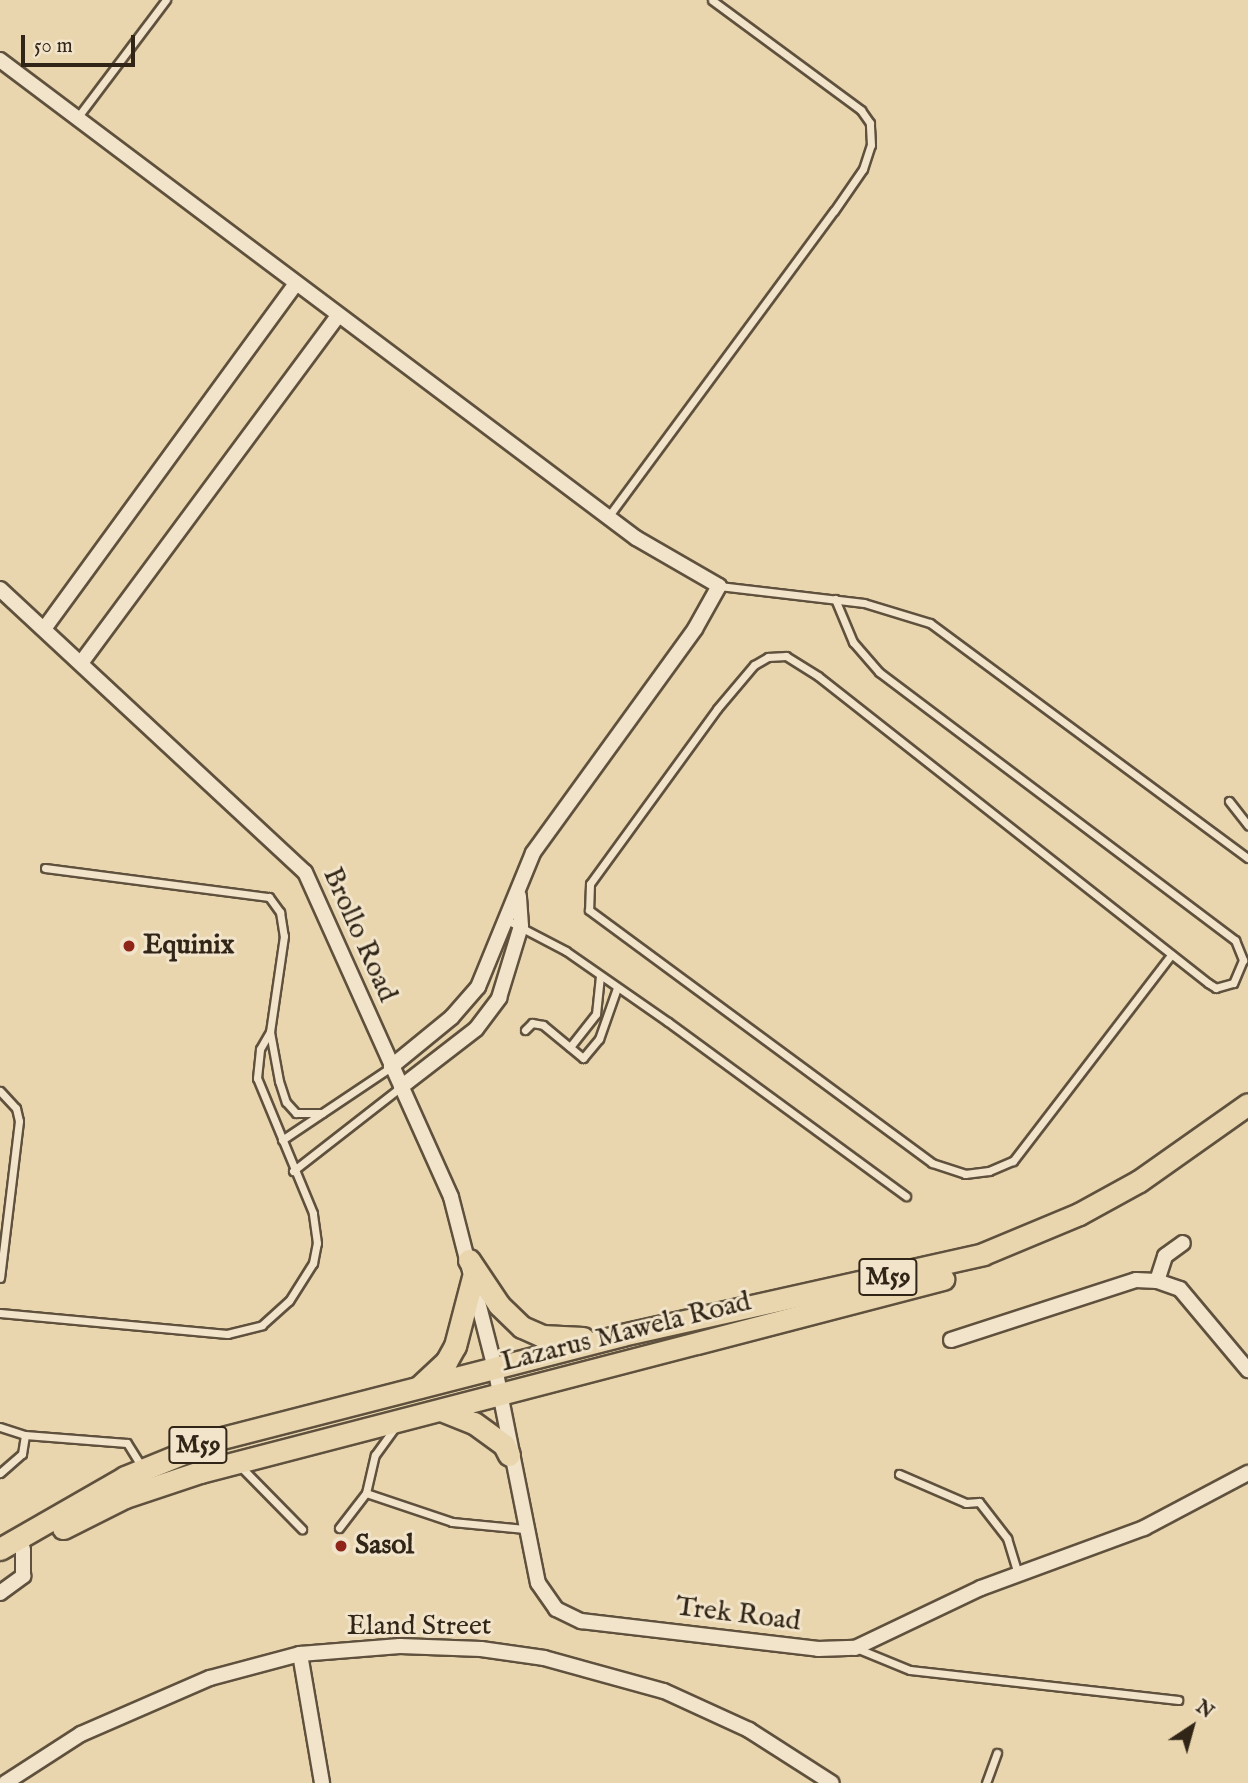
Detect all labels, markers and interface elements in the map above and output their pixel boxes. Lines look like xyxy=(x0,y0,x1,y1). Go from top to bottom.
scale bar xyxy=(24,21,138,65)
text: 50 m xyxy=(34,33,73,60)
street label: Brollo Road xyxy=(314,863,404,1007)
place label: Equinix xyxy=(143,929,234,963)
marker: Equinix xyxy=(121,938,137,954)
road number: M59 xyxy=(858,1254,918,1300)
street label: Lazarus Mawela Road xyxy=(498,1286,754,1380)
road number: M59 xyxy=(168,1422,228,1468)
place label: Sasol xyxy=(355,1529,414,1563)
marker: Sasol xyxy=(333,1538,349,1554)
street label: Trek Road xyxy=(674,1591,802,1639)
street label: Eland Street xyxy=(347,1610,491,1644)
north arrow xyxy=(1157,1692,1227,1762)
text: N xyxy=(1191,1695,1218,1725)

